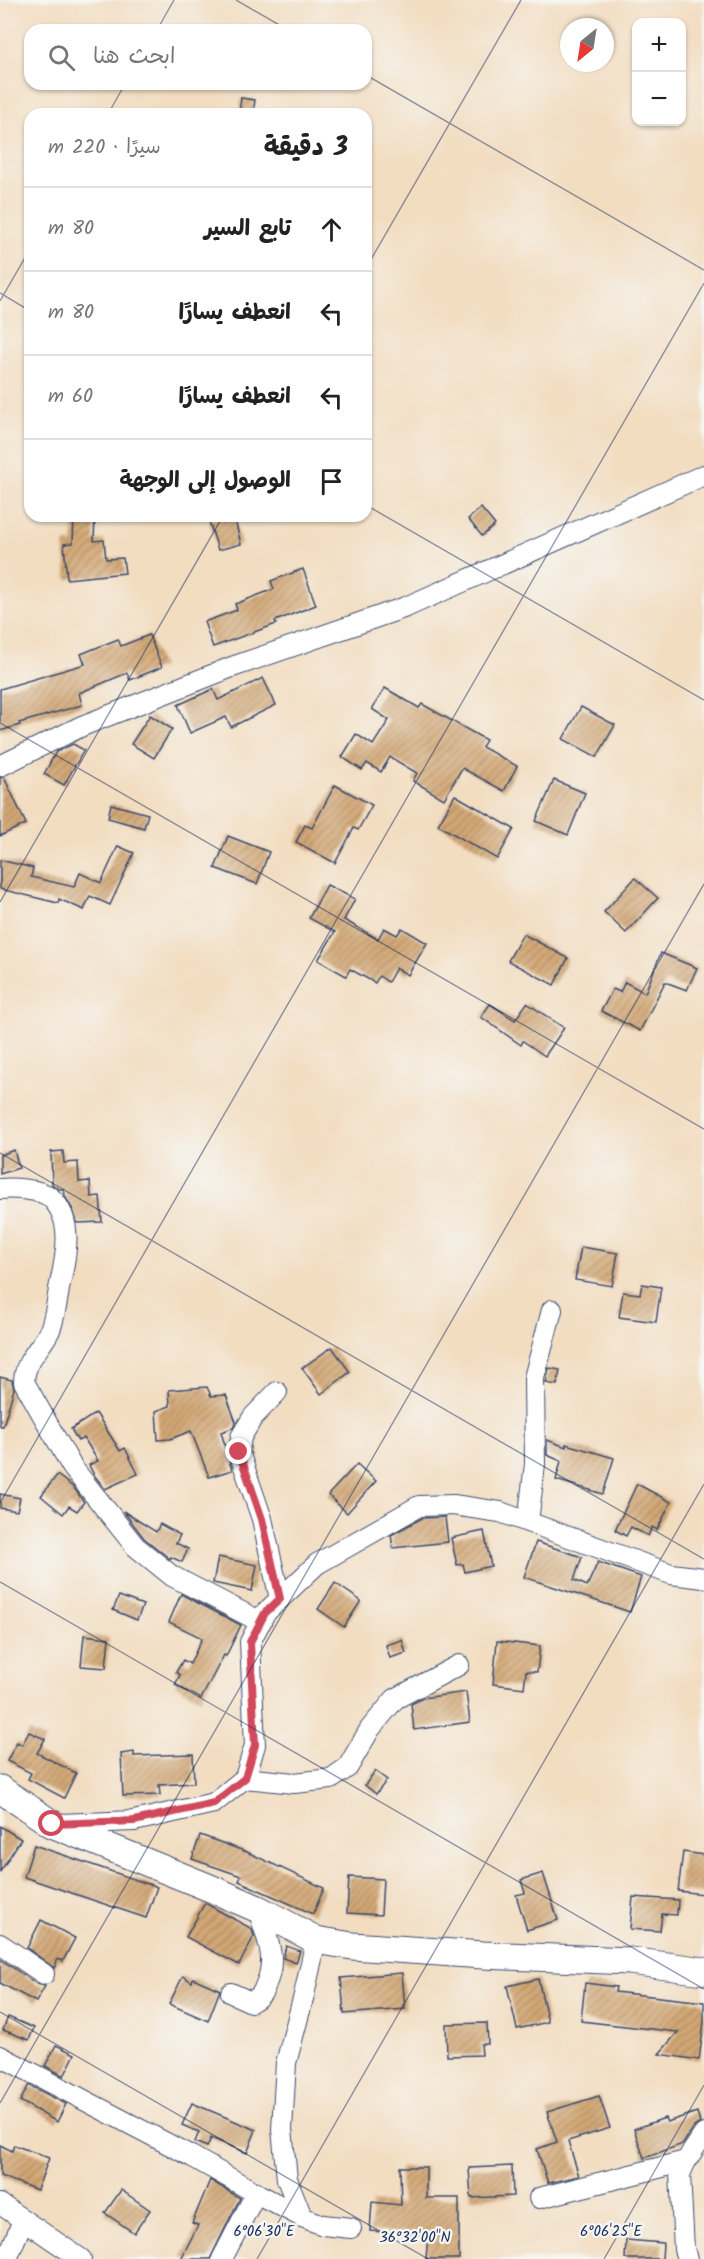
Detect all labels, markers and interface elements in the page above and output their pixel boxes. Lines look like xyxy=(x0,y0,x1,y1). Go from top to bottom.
north arrow xyxy=(560,18,614,72)
map controls xyxy=(632,18,686,126)
button: + xyxy=(632,18,686,72)
search box xyxy=(24,24,372,90)
text: ابحث هنا xyxy=(93,40,175,75)
icon: search xyxy=(45,41,78,74)
button: − xyxy=(632,72,686,126)
text: 3 دقيقة xyxy=(264,127,348,169)
text: سيرًا · 220 m xyxy=(48,132,161,164)
text: تابع السير xyxy=(204,212,291,247)
text: 80 m xyxy=(48,213,94,245)
icon: ahead xyxy=(315,213,348,246)
text: انعطف يسارًا xyxy=(179,296,291,331)
text: 80 m xyxy=(48,297,94,329)
icon: left xyxy=(315,297,348,330)
text: انعطف يسارًا xyxy=(179,380,291,415)
text: 60 m xyxy=(48,381,93,413)
icon: left xyxy=(315,381,348,414)
text: الوصول إلى الوجهة xyxy=(119,464,291,499)
icon: arrive xyxy=(315,465,348,498)
route end xyxy=(225,1438,251,1464)
route start xyxy=(38,1810,64,1836)
text: 6°06'30"E xyxy=(233,2220,296,2244)
text: 6°06'25"E xyxy=(580,2220,643,2244)
text: 36°32'00"N xyxy=(379,2226,451,2250)

